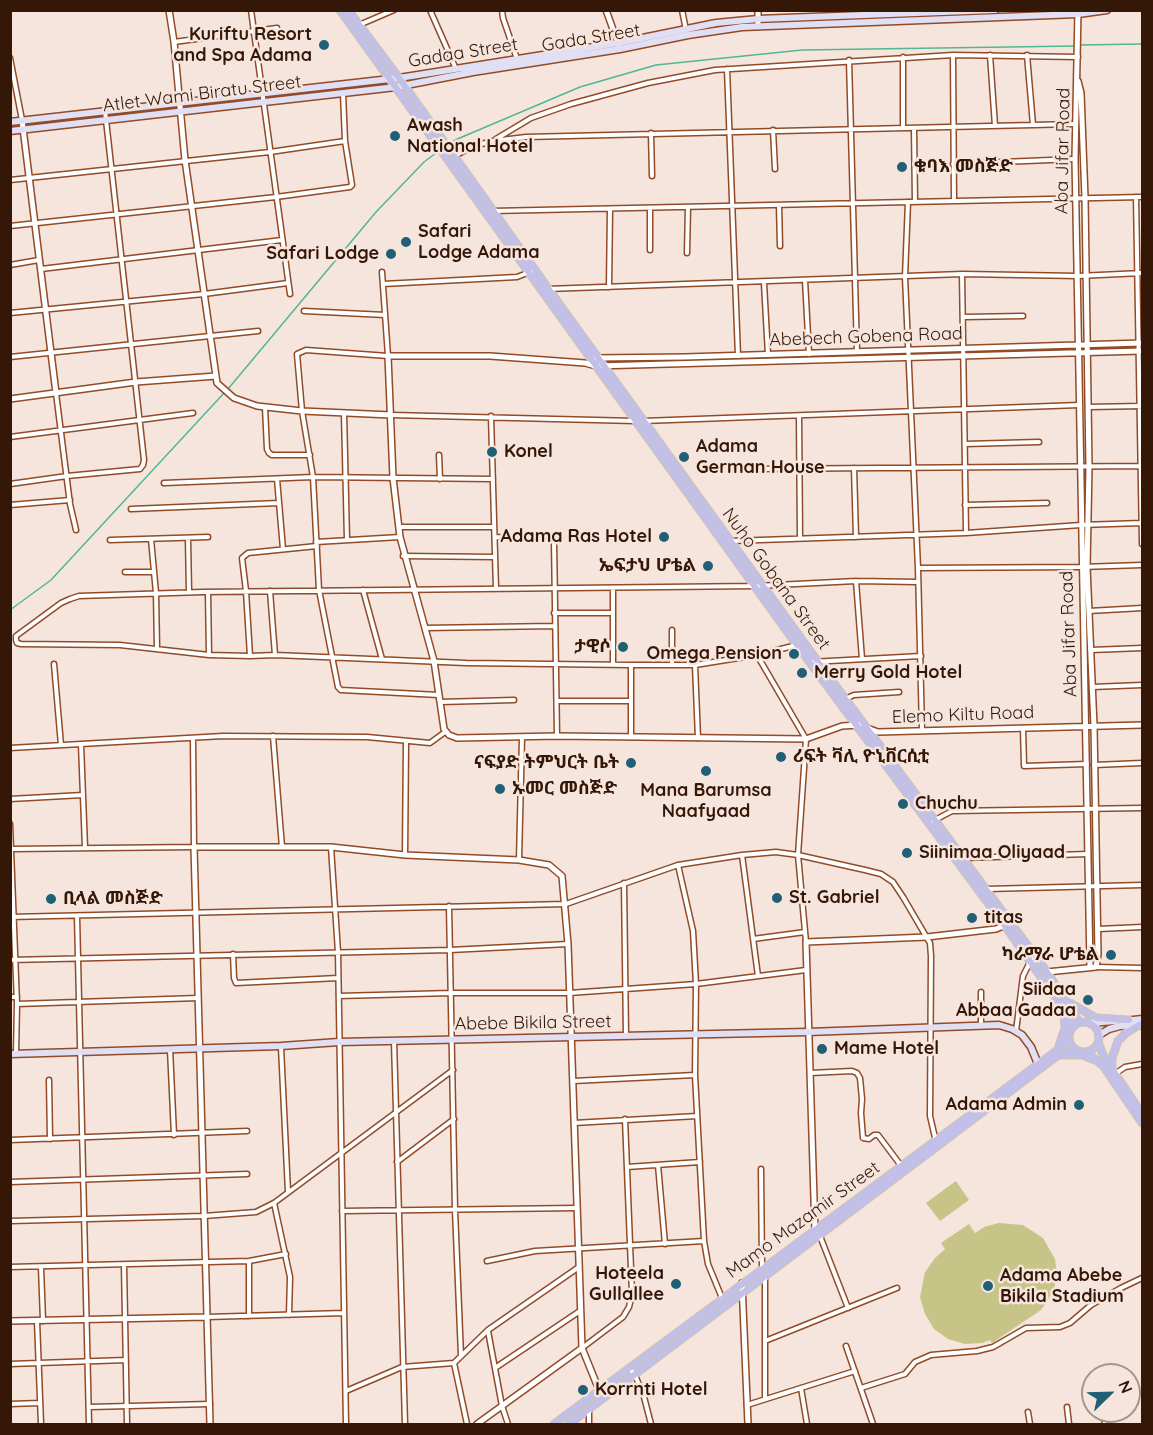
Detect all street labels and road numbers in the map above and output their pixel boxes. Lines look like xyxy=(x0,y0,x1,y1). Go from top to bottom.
street label: Gada Street xyxy=(540,20,642,56)
street label: Gadaa Street xyxy=(407,34,519,72)
street label: Atlet Wami Biratu Street xyxy=(102,71,302,117)
street label: Aba Jifar Road xyxy=(1051,88,1075,214)
street label: Abebech Gobena Road xyxy=(769,323,963,351)
street label: Nuho Gobana Street xyxy=(717,504,835,654)
street label: Aba Jifar Road xyxy=(1056,570,1082,698)
street label: Elemo Kiltu Road xyxy=(891,702,1035,728)
street label: Abebe Bikila Street xyxy=(454,1011,612,1035)
street label: Mamo Mazamir Street xyxy=(722,1157,884,1283)

